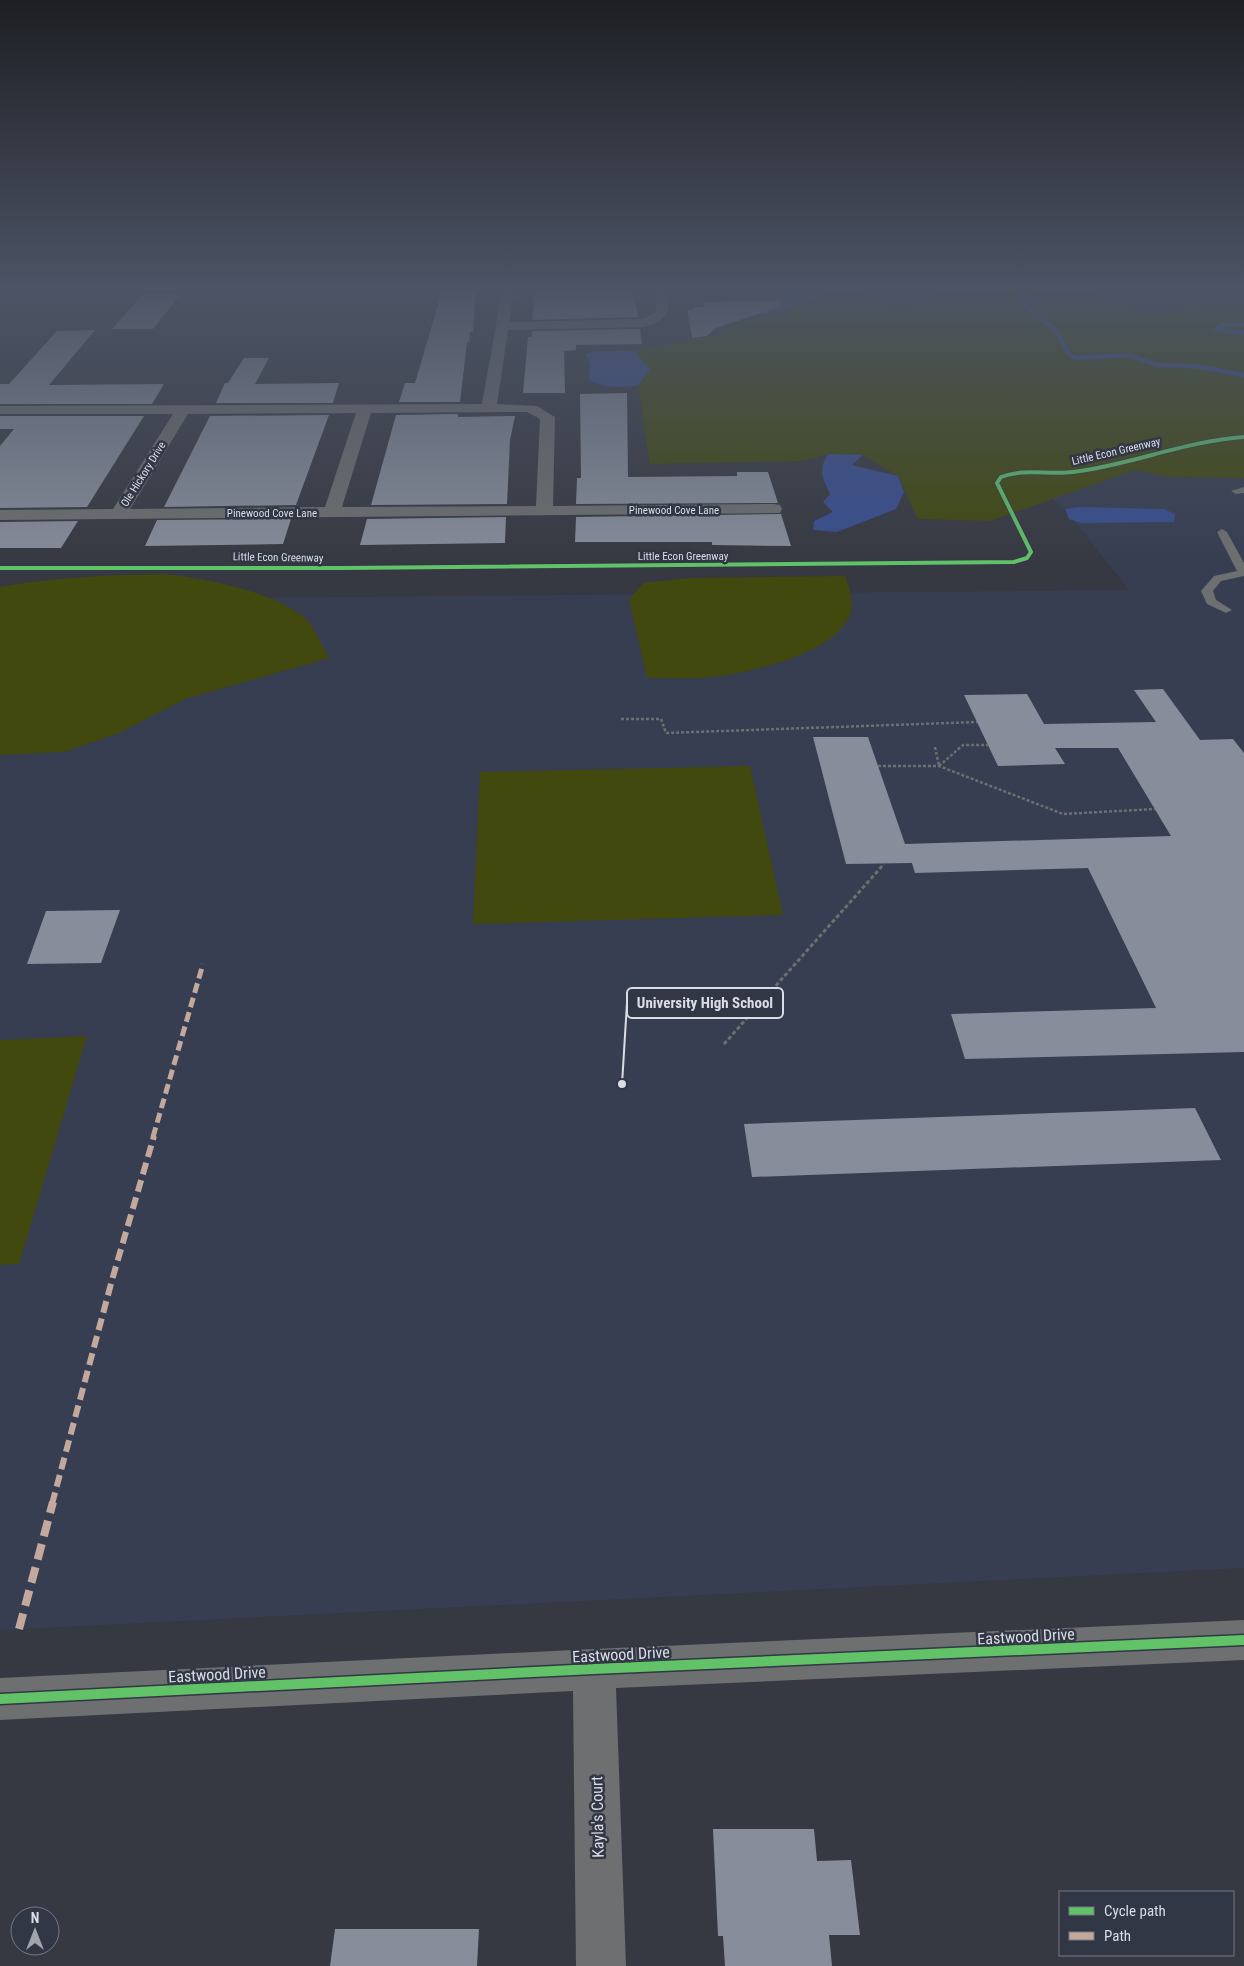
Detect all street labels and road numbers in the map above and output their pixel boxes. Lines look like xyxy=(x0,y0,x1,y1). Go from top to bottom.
street label: Little Econ Greenway xyxy=(1071,435,1162,468)
street label: Ole Hickory Drive xyxy=(118,439,169,509)
street label: Pinewood Cove Lane xyxy=(629,504,719,517)
street label: Pinewood Cove Lane xyxy=(227,507,317,520)
street label: Little Econ Greenway xyxy=(233,550,324,565)
street label: Little Econ Greenway xyxy=(638,550,729,563)
street label: Eastwood Drive xyxy=(977,1624,1075,1649)
street label: Eastwood Drive xyxy=(572,1642,670,1667)
street label: Eastwood Drive xyxy=(168,1662,266,1687)
street label: Kayla's Court xyxy=(587,1776,608,1858)

